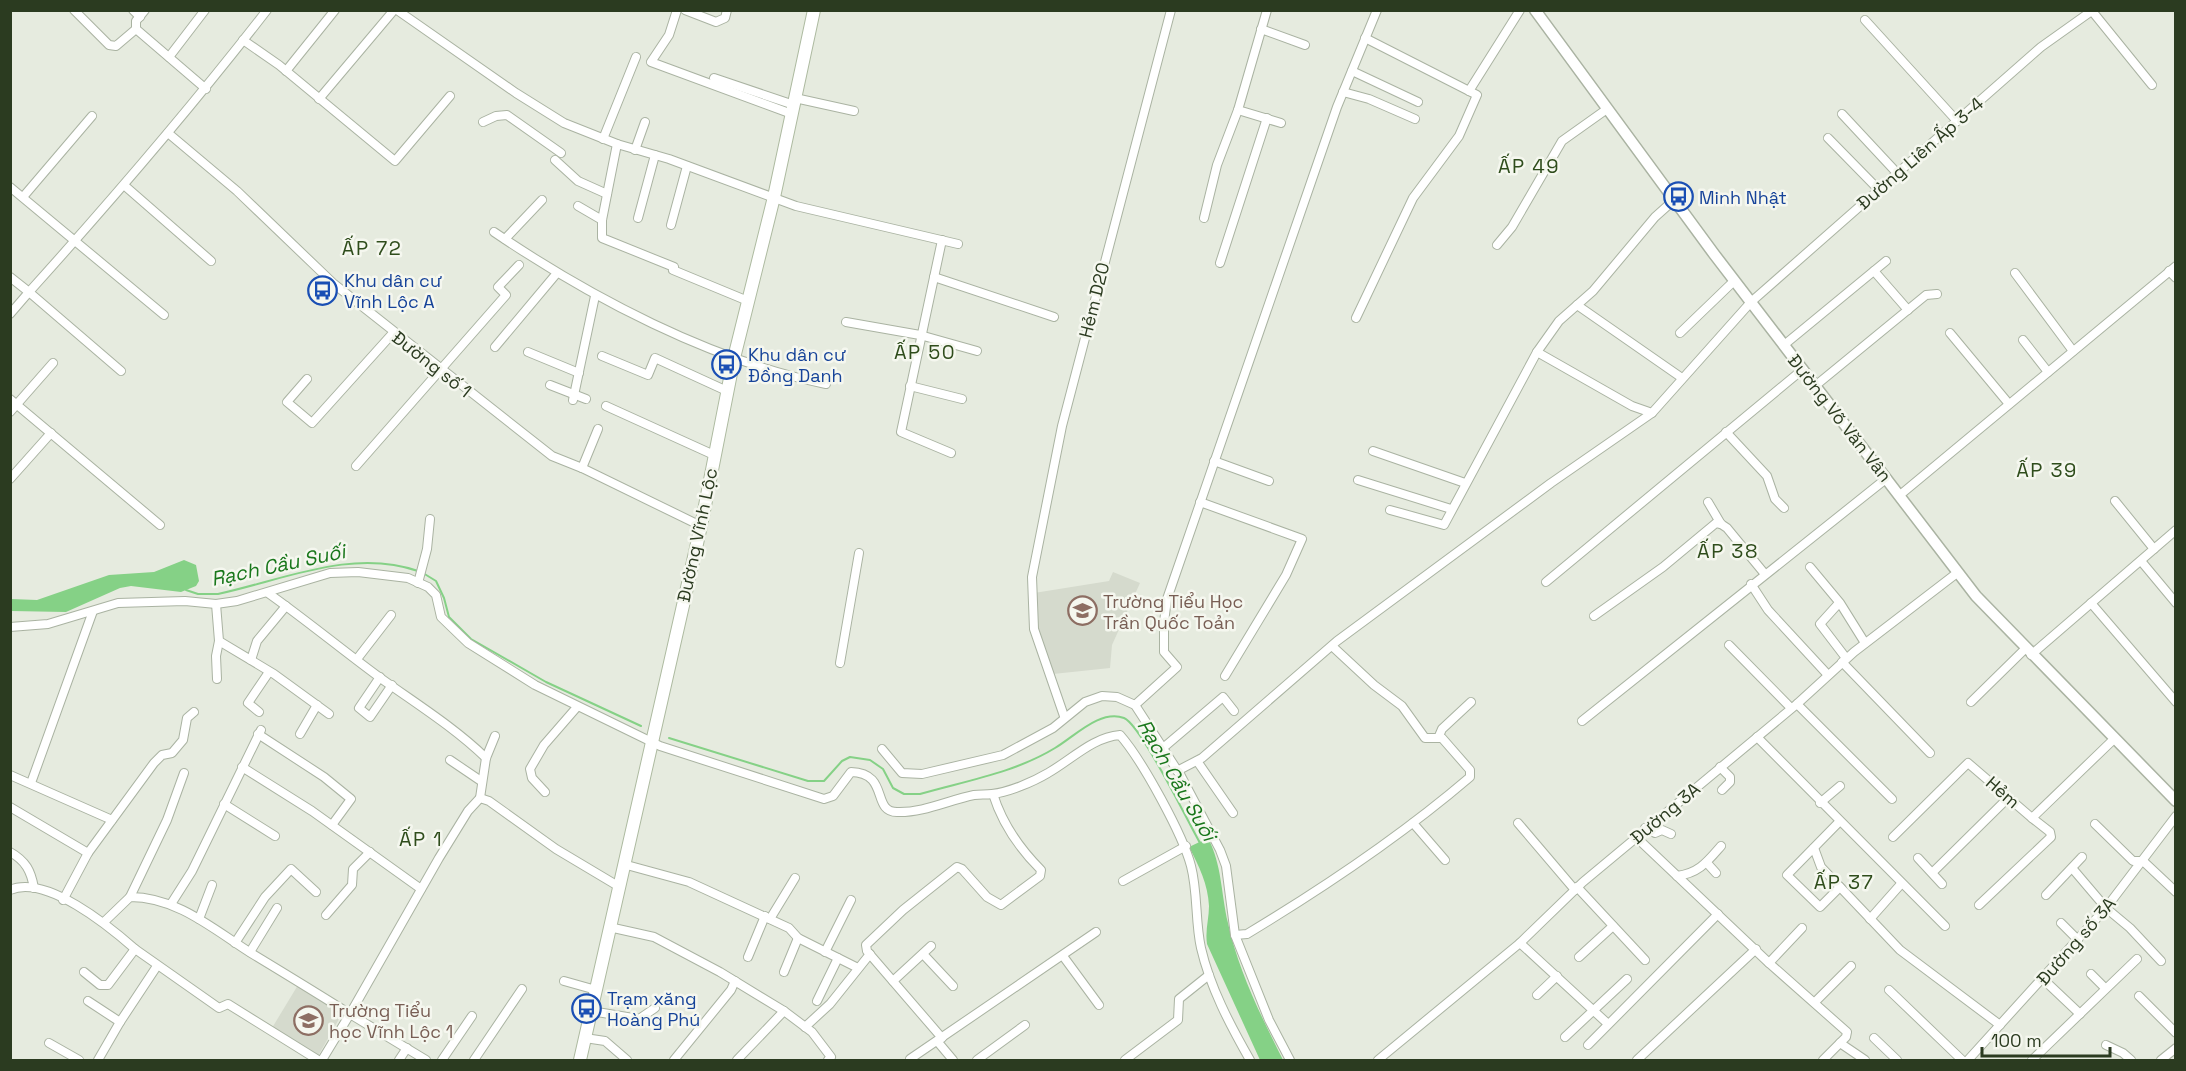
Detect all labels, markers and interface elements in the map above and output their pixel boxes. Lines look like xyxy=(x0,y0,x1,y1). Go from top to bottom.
street label: Đường Liên Ấp 3-4 xyxy=(1852,92,1988,214)
district label: ẤP 49 xyxy=(1498,153,1560,179)
bus stop icon: Minh Nhật xyxy=(1662,181,1694,213)
place label: Minh Nhật xyxy=(1699,186,1787,209)
district label: ẤP 72 xyxy=(342,235,402,261)
street label: Hẻm D20 xyxy=(1074,260,1114,340)
place label: Khu dân cư Vĩnh Lộc A xyxy=(344,269,442,313)
bus stop icon: Khu dân cư Vĩnh Lộc A xyxy=(307,274,339,306)
street label: Đường số 1 xyxy=(388,326,476,402)
district label: ẤP 50 xyxy=(894,339,956,365)
place label: Khu dân cư Đồng Danh xyxy=(748,343,846,387)
bus stop icon: Khu dân cư Đồng Danh xyxy=(711,348,743,380)
street label: Đường Võ Văn Vân xyxy=(1783,350,1897,486)
district label: ẤP 39 xyxy=(2016,457,2078,483)
street label: Đường Vĩnh Lộc xyxy=(672,466,722,604)
water label: Rạch Cầu Suối xyxy=(209,538,349,592)
district label: ẤP 38 xyxy=(1697,538,1759,564)
place label: Trường Tiểu Học Trần Quốc Toản xyxy=(1103,590,1243,634)
school or university icon: Trường Tiểu Học Trần Quốc Toản xyxy=(1066,595,1098,627)
water label: Rạch Cầu Suối xyxy=(1132,714,1223,847)
street label: Hẻm xyxy=(1981,771,2025,813)
street label: Đường 3A xyxy=(1625,777,1705,849)
district label: ẤP 1 xyxy=(399,826,443,852)
district label: ẤP 37 xyxy=(1814,869,1874,895)
street label: Đường số 3A xyxy=(2031,892,2121,990)
place label: Trạm xăng Hoàng Phú xyxy=(607,987,700,1031)
bus stop icon: Trạm xăng Hoàng Phú xyxy=(570,992,602,1024)
place label: Trường Tiểu học Vĩnh Lộc 1 xyxy=(329,999,453,1043)
school or university icon: Trường Tiểu học Vĩnh Lộc 1 xyxy=(292,1004,324,1036)
scale bar xyxy=(1982,1020,2110,1058)
text: 100 m xyxy=(1991,1029,2042,1052)

